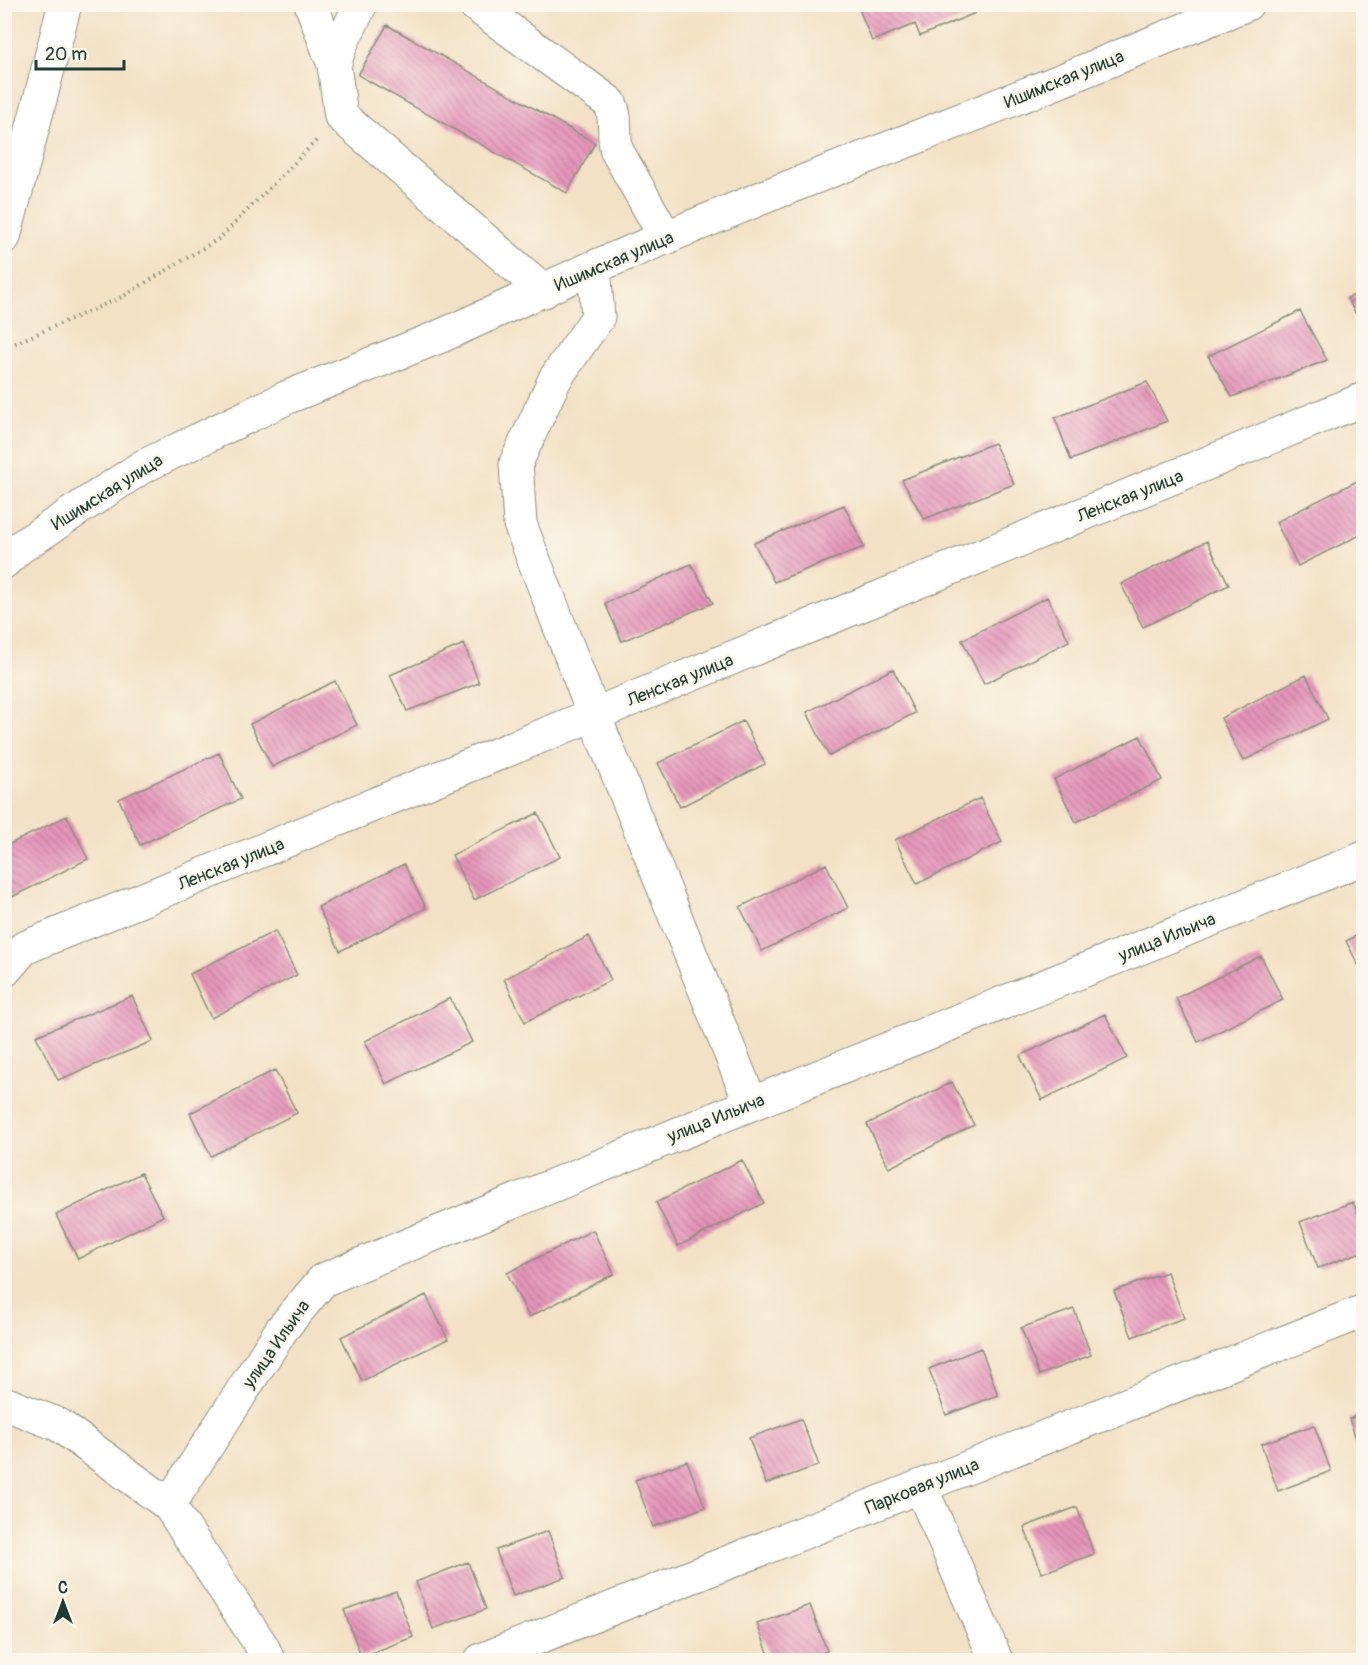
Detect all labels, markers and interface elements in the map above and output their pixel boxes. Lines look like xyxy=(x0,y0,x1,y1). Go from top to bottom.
scale bar xyxy=(36,33,124,71)
text: 20 m xyxy=(45,43,87,66)
street label: Ишимская улица xyxy=(1001,45,1128,114)
street label: Ишимская улица xyxy=(551,226,677,297)
street label: Ишимская улица xyxy=(47,449,167,536)
street label: Ленская улица xyxy=(1073,465,1187,529)
street label: Ленская улица xyxy=(623,649,737,713)
street label: Ленская улица xyxy=(174,833,288,897)
street label: улица Ильича xyxy=(1114,908,1219,968)
street label: улица Ильича xyxy=(663,1089,768,1149)
street label: улица Ильича xyxy=(237,1296,315,1394)
street label: Парковая улица xyxy=(862,1453,983,1520)
north arrow xyxy=(33,1572,93,1632)
text: С xyxy=(58,1578,68,1598)

